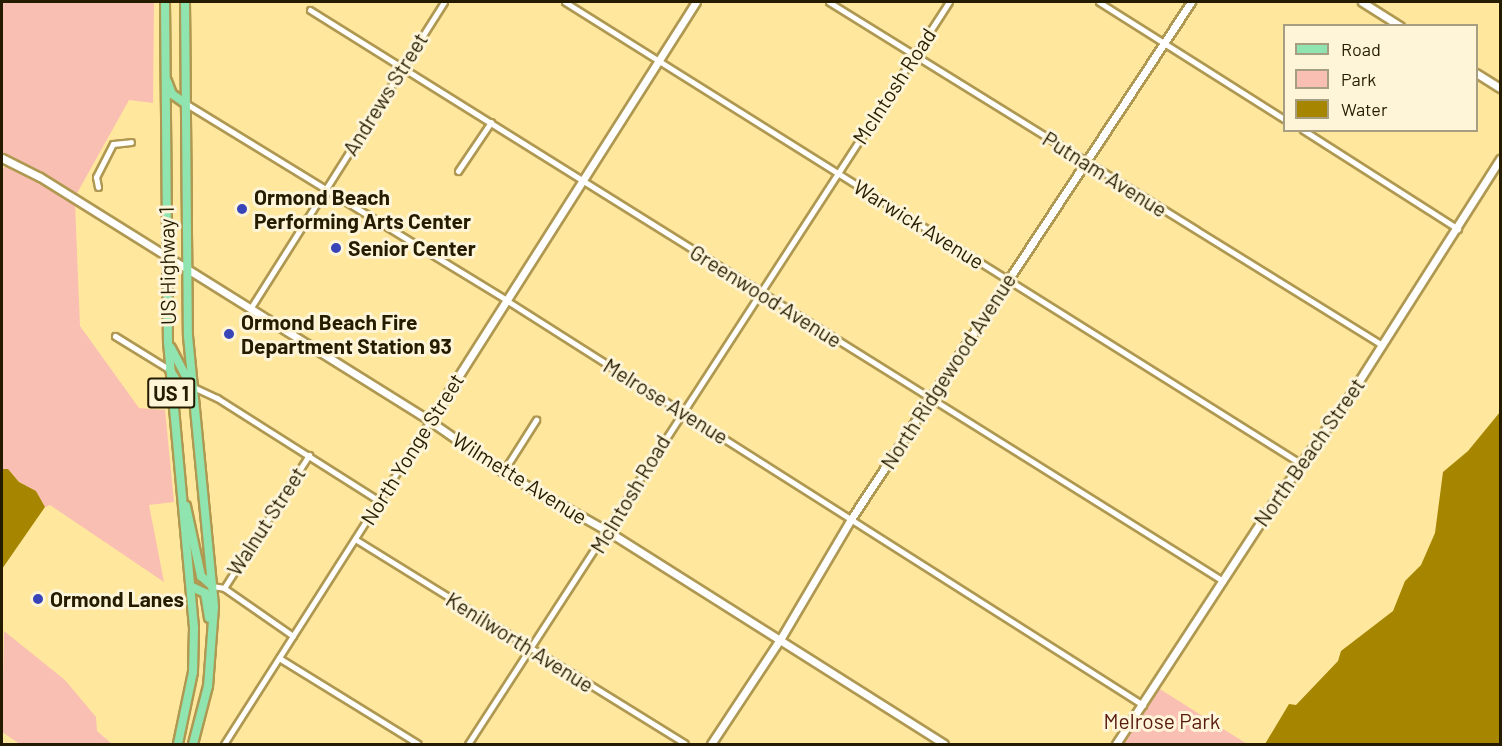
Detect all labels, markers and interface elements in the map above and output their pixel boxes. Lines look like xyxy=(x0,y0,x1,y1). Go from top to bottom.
street label: McIntosh Road xyxy=(847,23,941,149)
legend xyxy=(1283,24,1478,132)
street label: Andrews Street xyxy=(337,28,433,160)
text: Road xyxy=(1341,38,1381,60)
text: Park xyxy=(1341,68,1376,90)
text: Water xyxy=(1341,98,1388,120)
street label: Putnam Avenue xyxy=(1038,126,1172,222)
street label: Warwick Avenue xyxy=(849,174,989,274)
place label: Ormond Beach Performing Arts Center xyxy=(254,184,471,234)
marker: Ormond Beach Performing Arts Center xyxy=(235,202,249,216)
street label: US Highway 1 xyxy=(153,207,181,325)
place label: Senior Center xyxy=(348,235,476,261)
street label: Greenwood Avenue xyxy=(686,239,846,353)
marker: Senior Center xyxy=(329,241,343,255)
street label: North Ridgewood Avenue xyxy=(875,268,1021,474)
place label: Ormond Beach Fire Department Station 93 xyxy=(241,309,452,359)
marker: Ormond Beach Fire Department Station 93 xyxy=(222,327,236,341)
street label: Melrose Avenue xyxy=(599,353,733,449)
street label: North Yonge Street xyxy=(355,369,469,529)
street label: North Beach Street xyxy=(1248,373,1370,531)
road number: US 1 xyxy=(147,376,195,410)
street label: Wilmette Avenue xyxy=(448,427,592,529)
street label: McIntosh Road xyxy=(585,430,675,558)
street label: Walnut Street xyxy=(221,462,311,580)
place label: Ormond Lanes xyxy=(50,586,184,612)
street label: Kenilworth Avenue xyxy=(442,586,598,698)
marker: Ormond Lanes xyxy=(31,592,45,606)
park label: Melrose Park xyxy=(1104,708,1220,734)

